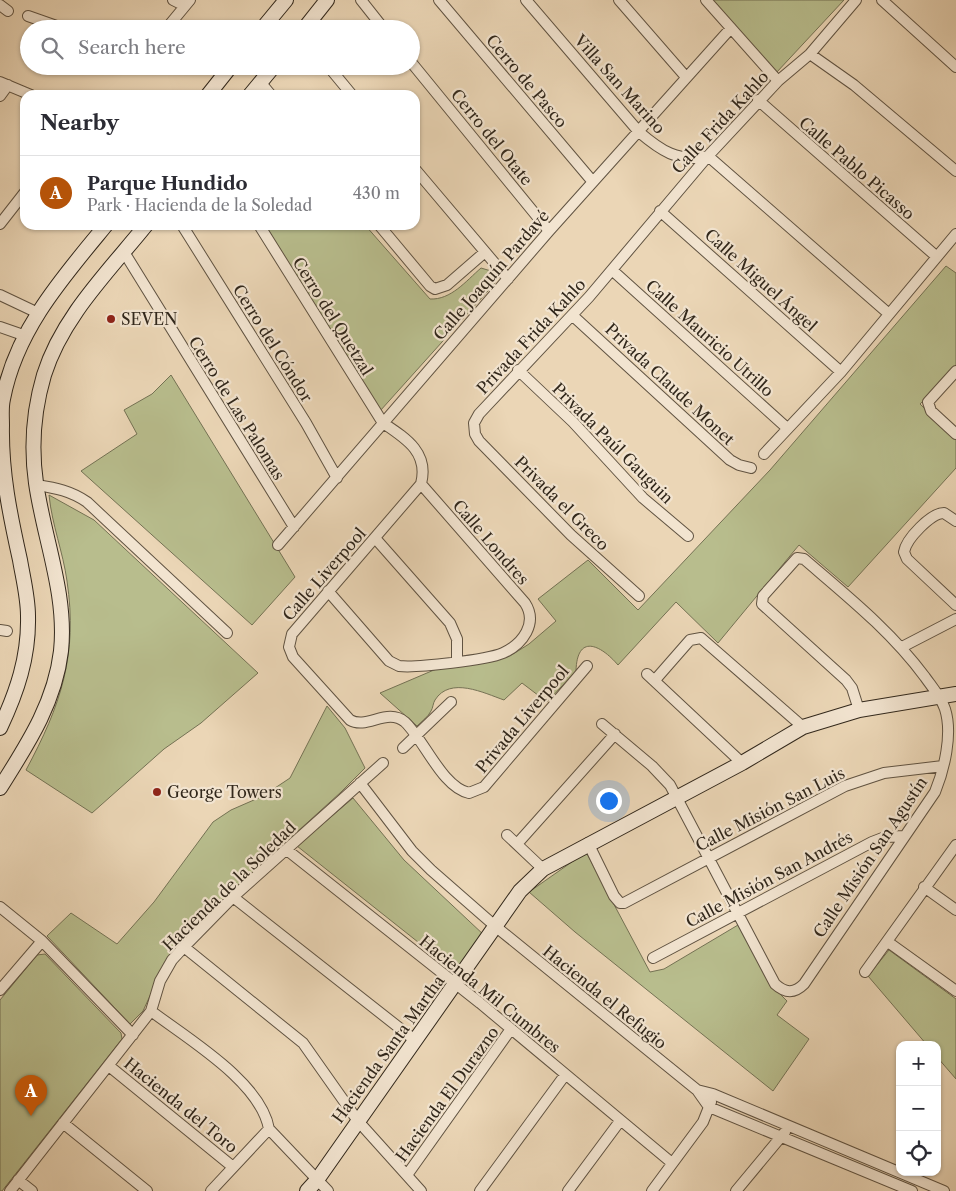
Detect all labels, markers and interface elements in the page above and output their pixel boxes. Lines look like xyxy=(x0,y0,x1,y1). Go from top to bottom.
search box xyxy=(20,20,420,75)
street label: Cerro de Pasco xyxy=(482,30,572,132)
street label: Villa San Marino xyxy=(570,30,670,138)
icon: search xyxy=(38,34,66,62)
text: Search here xyxy=(78,36,186,59)
street label: Calle Frida Kahlo xyxy=(667,66,773,178)
street label: Cerro del Otate xyxy=(447,85,537,189)
text: Nearby xyxy=(40,110,119,135)
street label: Calle Pablo Picasso xyxy=(795,112,919,224)
text: Parque Hundido xyxy=(87,172,248,195)
text: A xyxy=(50,183,62,203)
text: 430 m xyxy=(353,183,400,203)
text: Park · Hacienda de la Soledad xyxy=(87,195,312,215)
street label: Calle Joaquín Pardavé xyxy=(429,206,553,344)
street label: Calle Miguel Ángel xyxy=(701,224,821,336)
street label: Cerro del Quetzal xyxy=(289,253,378,379)
street label: Privada Frida Kahlo xyxy=(472,274,590,398)
street label: Calle Mauricio Utrillo xyxy=(642,275,778,401)
street label: Cerro del Cóndor xyxy=(229,281,317,406)
place label: SEVEN xyxy=(121,309,177,329)
marker: SEVEN xyxy=(105,313,117,325)
street label: Privada Claude Monet xyxy=(601,319,739,449)
street label: Cerro de Las Palomas xyxy=(185,333,289,483)
street label: Privada Paúl Gauguin xyxy=(548,378,678,508)
street label: Privada el Greco xyxy=(511,452,614,555)
street label: Calle Londres xyxy=(449,495,533,589)
street label: Calle Liverpool xyxy=(278,523,370,625)
street label: Privada Liverpool xyxy=(471,661,573,777)
street label: Calle Misión San Luis xyxy=(692,763,848,855)
street label: Calle Misión San Agustín xyxy=(809,773,931,941)
place label: George Towers xyxy=(167,782,282,802)
marker: George Towers xyxy=(151,786,163,798)
your location xyxy=(596,788,622,814)
street label: Hacienda de la Soledad xyxy=(158,817,300,955)
street label: Calle Misión San Andrés xyxy=(682,826,856,932)
street label: Hacienda Mil Cumbres xyxy=(415,931,565,1057)
street label: Hacienda el Refugio xyxy=(539,941,671,1053)
street label: Hacienda Santa Martha xyxy=(328,971,449,1127)
street label: Hacienda El Durazno xyxy=(391,1022,503,1166)
map controls xyxy=(896,1041,941,1176)
button: + xyxy=(896,1041,941,1086)
street label: Hacienda del Toro xyxy=(120,1053,242,1157)
pin: A xyxy=(15,1075,47,1116)
button: − xyxy=(896,1086,941,1131)
button: locate xyxy=(896,1131,941,1176)

